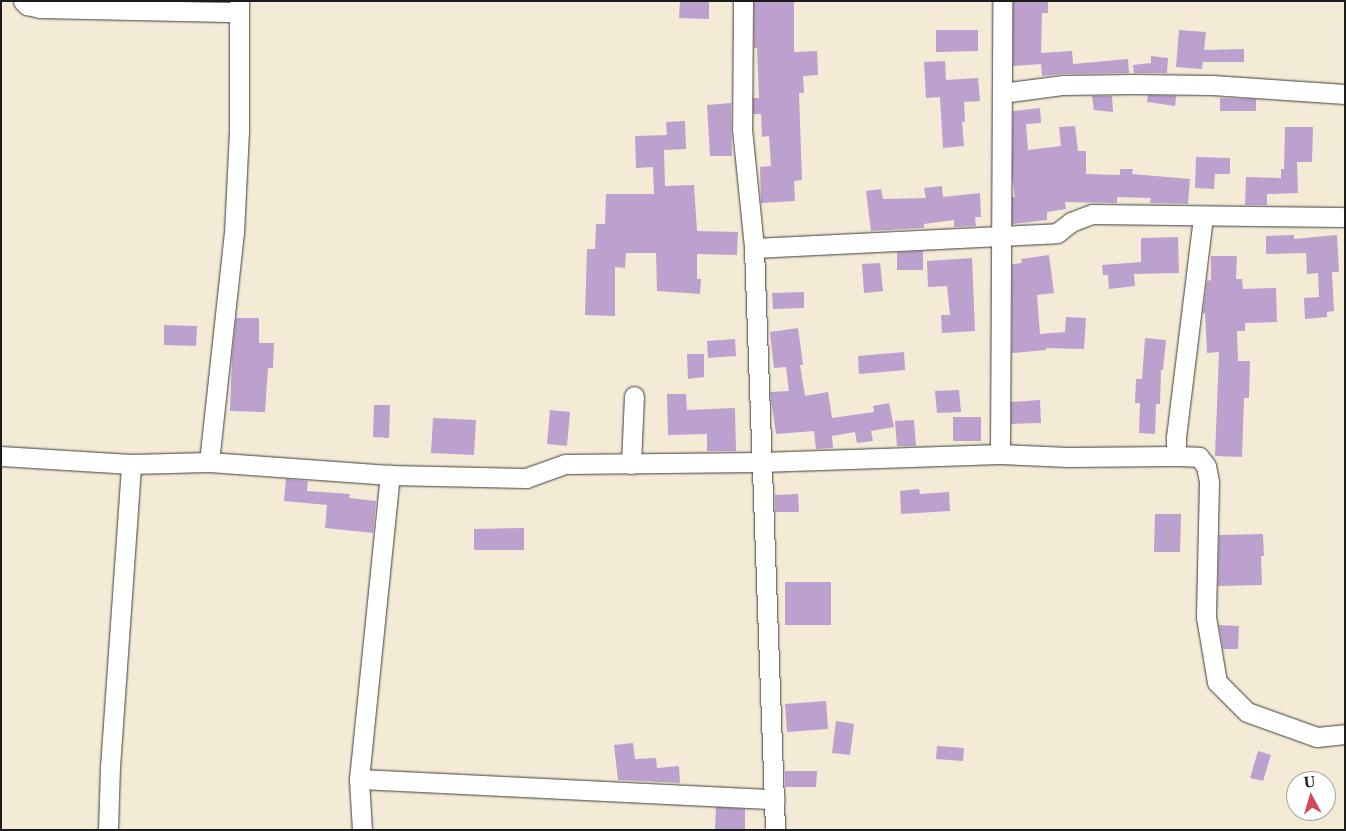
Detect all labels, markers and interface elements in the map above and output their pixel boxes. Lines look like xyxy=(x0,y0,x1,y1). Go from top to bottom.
north arrow xyxy=(1286,771,1336,821)
text: U xyxy=(1303,773,1316,792)

